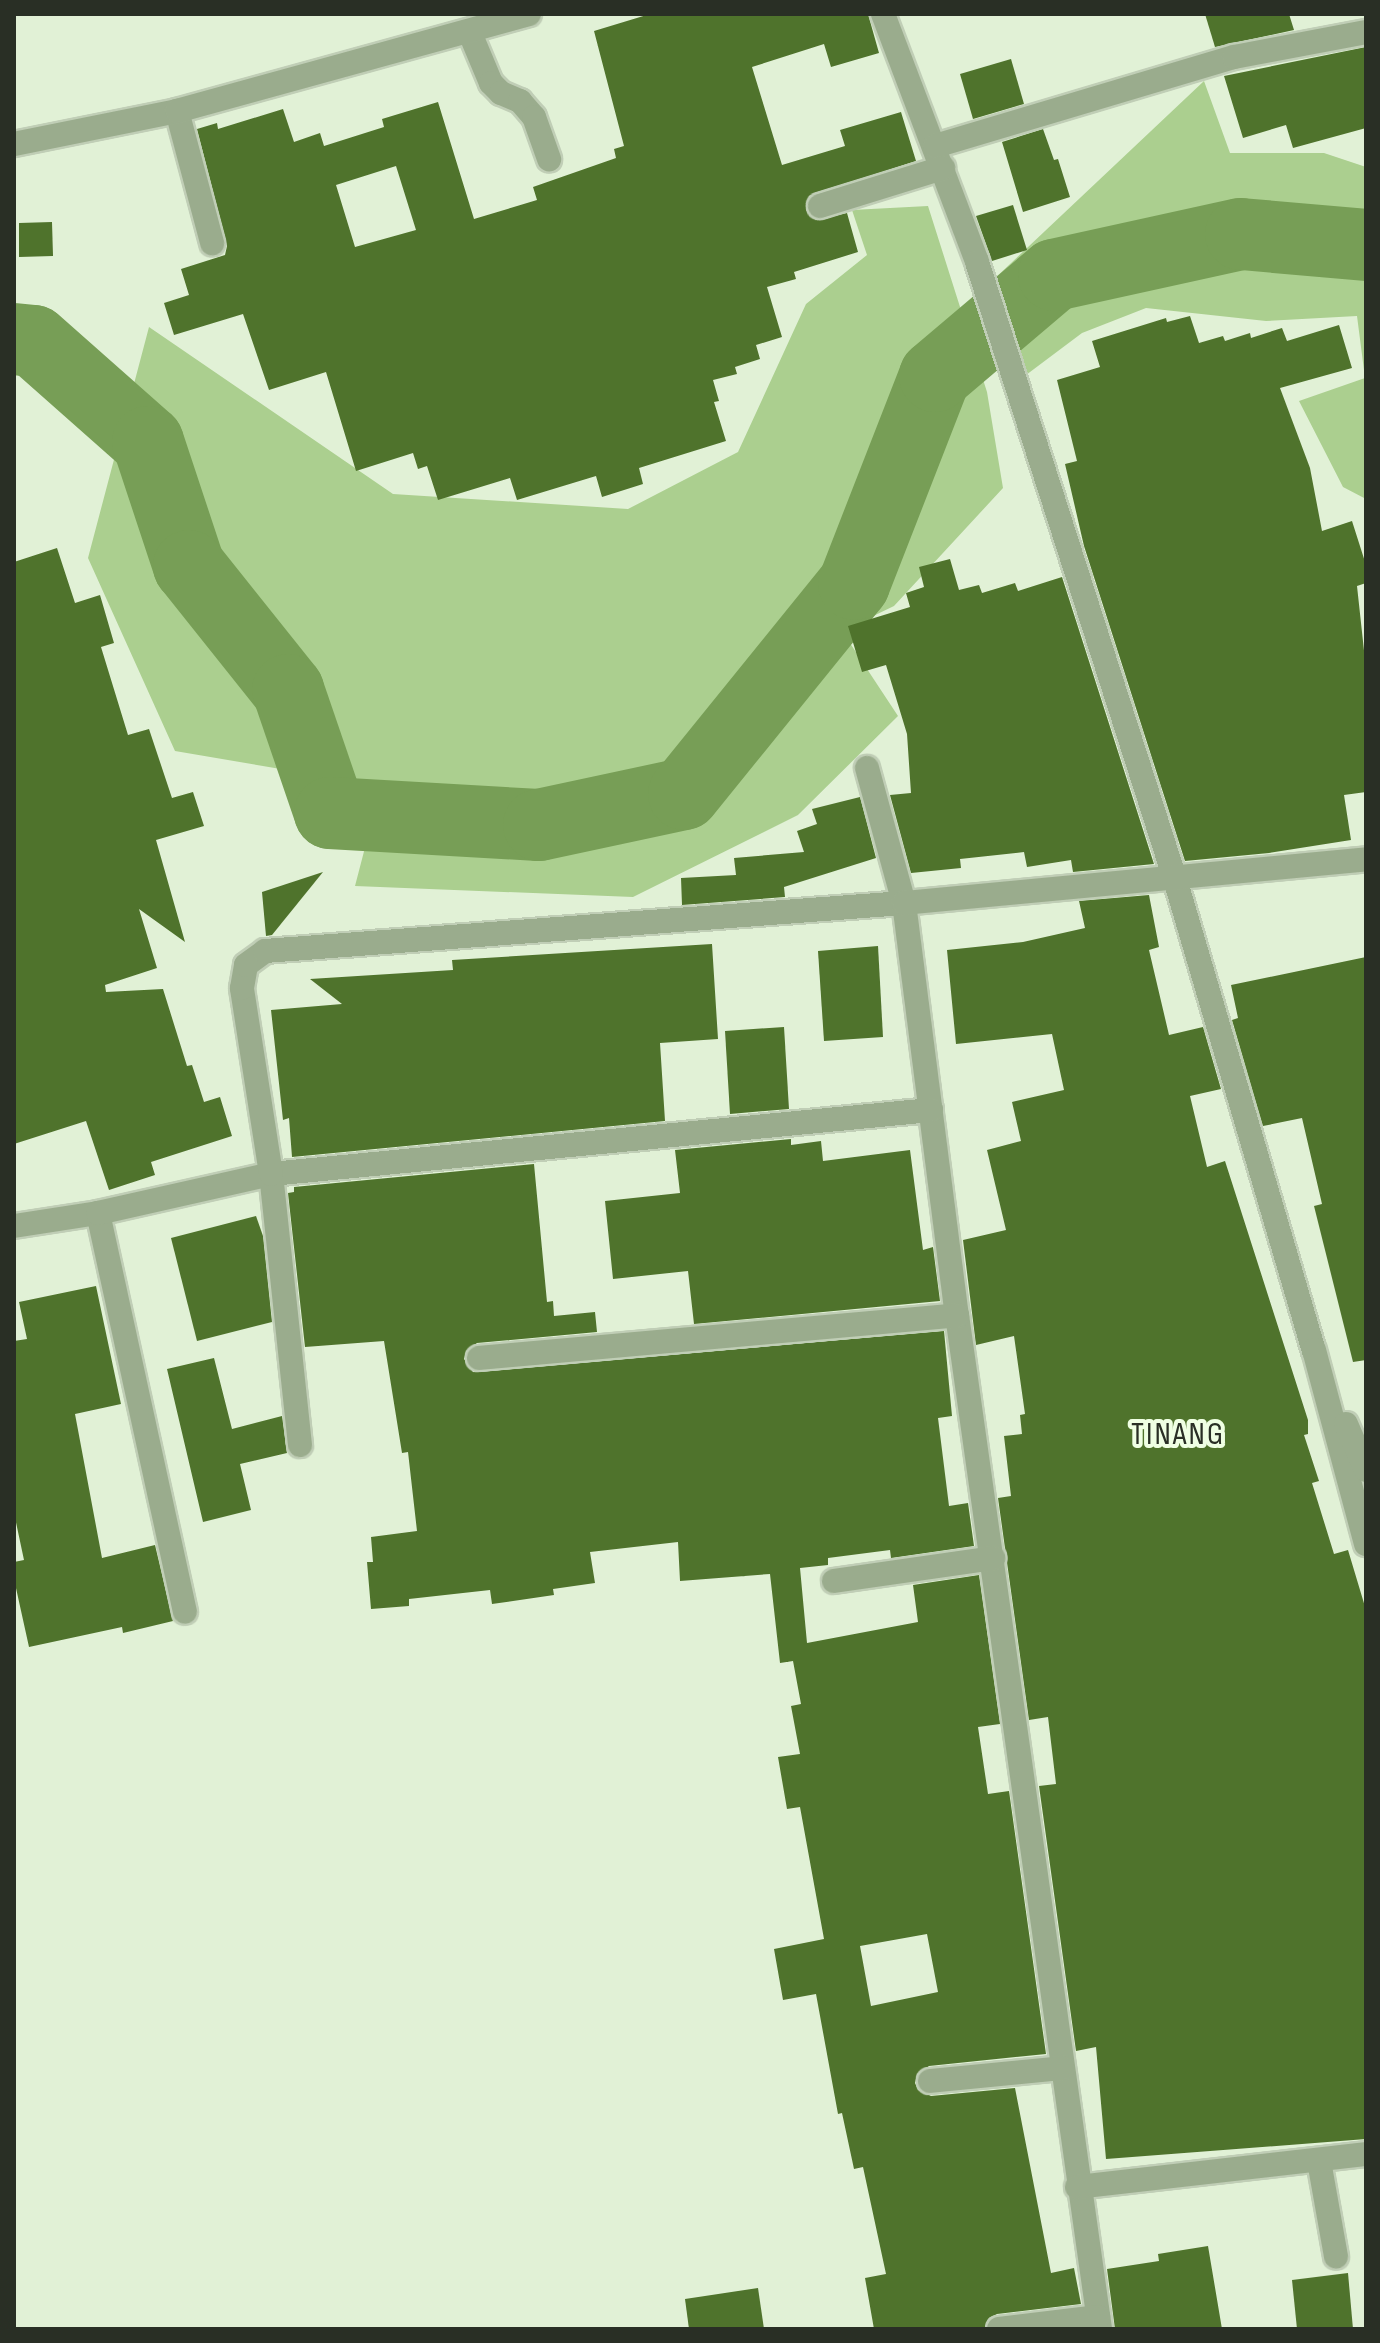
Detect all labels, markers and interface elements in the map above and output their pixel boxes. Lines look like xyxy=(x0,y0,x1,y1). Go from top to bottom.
district label: TINANG xyxy=(1131,1416,1225,1454)

